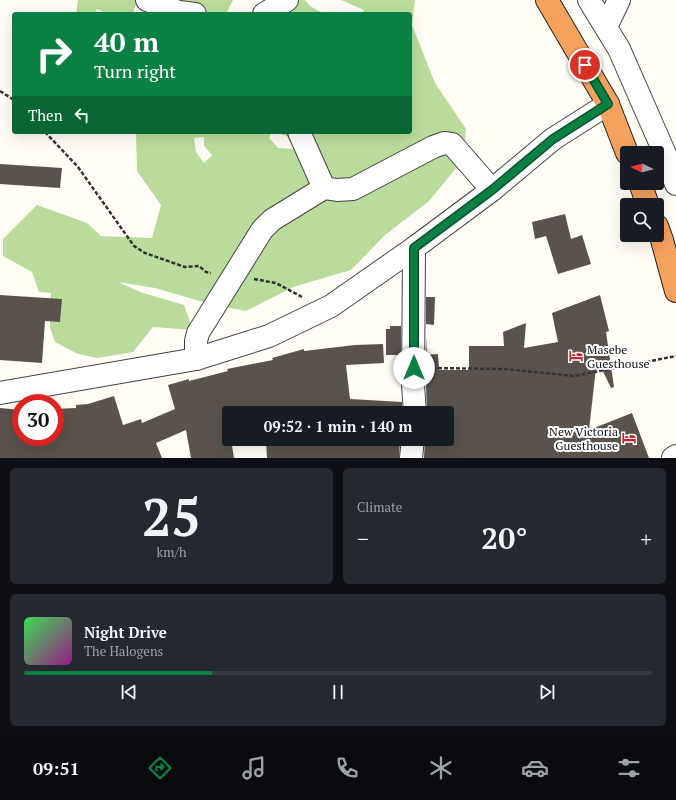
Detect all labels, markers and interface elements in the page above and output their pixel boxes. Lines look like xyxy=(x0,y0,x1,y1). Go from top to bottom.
text: 40 m xyxy=(94,23,159,60)
icon: right xyxy=(28,28,80,80)
pin xyxy=(568,48,602,82)
icon: arrive xyxy=(574,54,596,76)
text: Turn right xyxy=(94,59,176,83)
icon: left xyxy=(71,104,93,126)
text: Then xyxy=(28,105,63,125)
north arrow xyxy=(620,146,664,190)
map controls xyxy=(620,146,664,242)
button: search xyxy=(620,198,664,242)
place label: Masebe Guesthouse xyxy=(587,342,650,371)
position arrow xyxy=(393,347,435,389)
hotel icon: Masebe Guesthouse xyxy=(568,348,584,364)
speed limit sign: 30 xyxy=(12,394,64,446)
text: 09:52 · 1 min · 140 m xyxy=(264,416,412,436)
place label: New Victoria Guesthouse xyxy=(549,424,618,453)
hotel icon: New Victoria Guesthouse xyxy=(621,430,637,446)
text: 25 xyxy=(142,482,201,551)
text: Climate xyxy=(357,498,402,516)
text: 20° xyxy=(481,518,528,558)
text: − xyxy=(357,524,369,553)
text: + xyxy=(640,524,652,553)
text: km/h xyxy=(156,543,187,561)
text: Night Drive xyxy=(84,622,167,642)
text: The Halogens xyxy=(84,642,163,660)
icon: previous xyxy=(118,681,140,703)
icon: pause xyxy=(327,681,349,703)
icon: next xyxy=(536,681,558,703)
icon: directions xyxy=(146,754,174,782)
icon: music xyxy=(240,754,268,782)
icon: phone xyxy=(333,754,361,782)
icon: climate xyxy=(427,754,455,782)
icon: car xyxy=(521,754,549,782)
icon: filters xyxy=(615,754,643,782)
text: 09:51 xyxy=(33,756,80,780)

